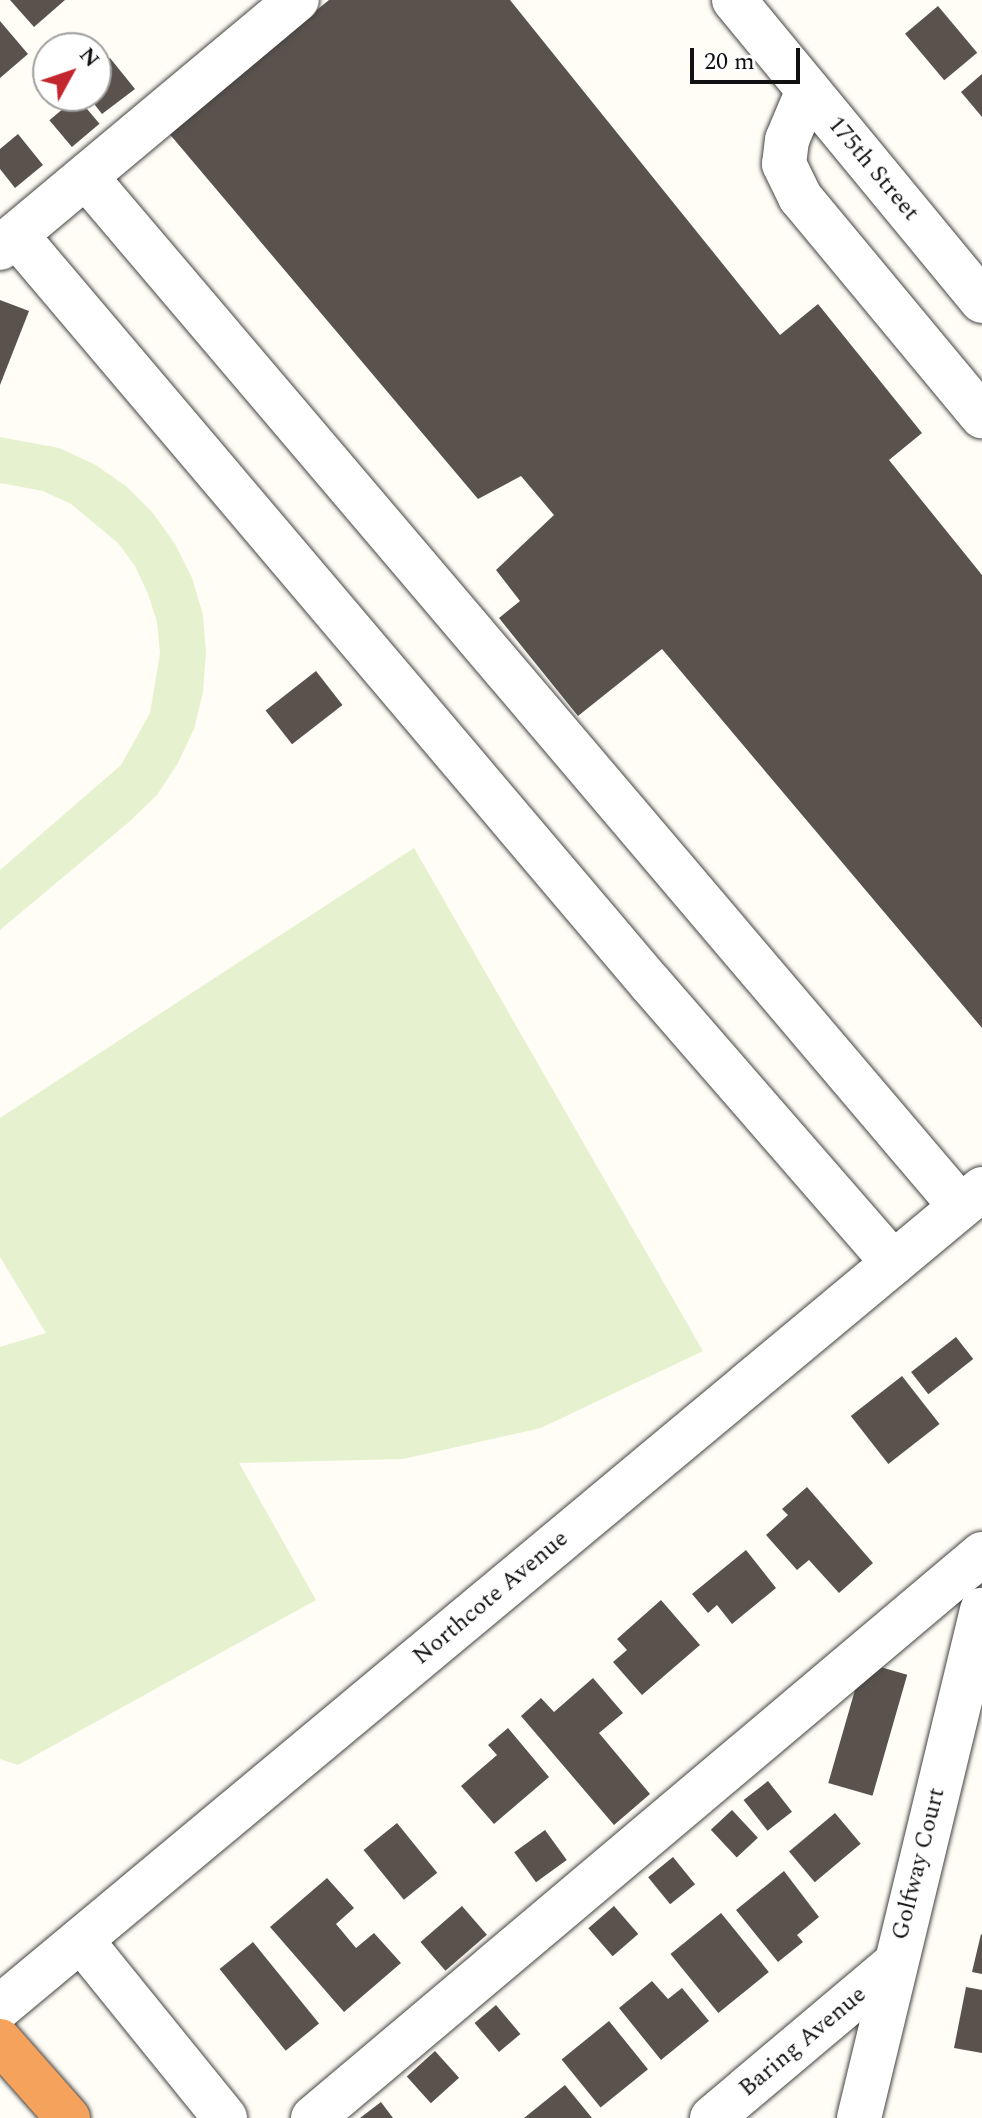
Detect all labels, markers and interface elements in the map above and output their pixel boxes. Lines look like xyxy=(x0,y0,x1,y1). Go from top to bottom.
north arrow xyxy=(32,32,112,112)
scale bar xyxy=(694,32,804,82)
text: N xyxy=(71,40,108,75)
text: 20 m xyxy=(704,44,755,80)
street label: 175th Street xyxy=(821,111,925,227)
street label: Northcote Avenue xyxy=(407,1525,575,1671)
street label: Golfway Court xyxy=(886,1785,952,1943)
street label: Baring Avenue xyxy=(734,1981,872,2103)

